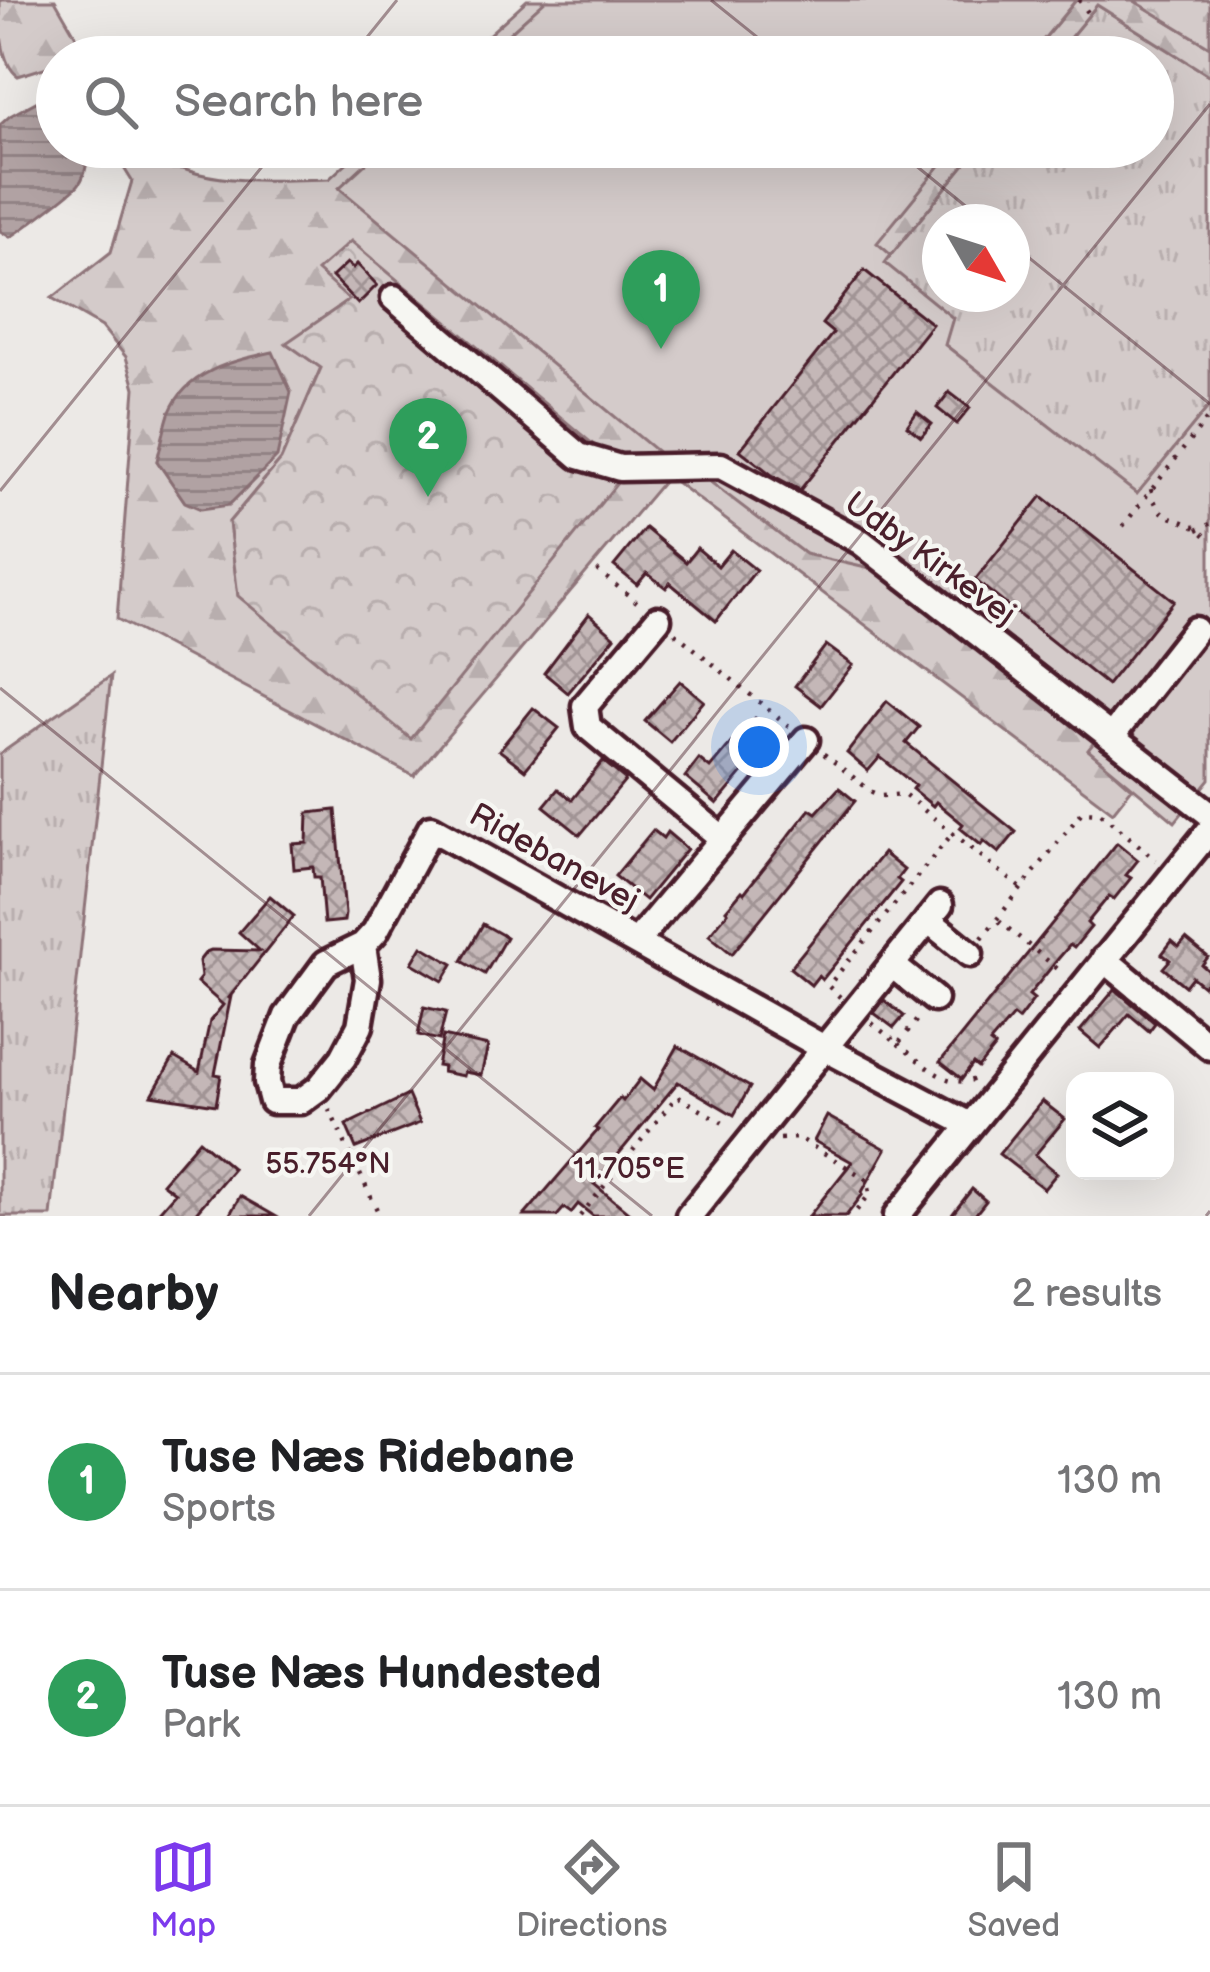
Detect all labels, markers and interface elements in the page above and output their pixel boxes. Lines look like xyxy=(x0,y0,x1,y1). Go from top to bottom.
search box xyxy=(36,36,1174,168)
icon: search xyxy=(78,69,144,135)
text: Search here xyxy=(174,75,423,130)
north arrow xyxy=(922,204,1030,312)
pin: 1 xyxy=(622,250,700,349)
pin: 2 xyxy=(389,398,467,497)
street label: Udby Kirkevej xyxy=(837,484,1023,634)
your location xyxy=(729,717,789,777)
street label: Ridebanevej xyxy=(462,795,646,921)
map controls xyxy=(1066,1072,1174,1180)
button: layers xyxy=(1066,1072,1174,1180)
text: 55.754°N xyxy=(265,1146,391,1182)
text: 11.705°E xyxy=(573,1151,685,1187)
text: Nearby xyxy=(48,1264,219,1325)
text: 2 results xyxy=(1011,1271,1162,1318)
text: Tuse Næs Ridebane xyxy=(162,1431,574,1486)
text: 1 xyxy=(79,1458,95,1505)
text: 130 m xyxy=(1057,1458,1162,1505)
text: Sports xyxy=(162,1486,276,1533)
text: Tuse Næs Hundested xyxy=(162,1647,602,1702)
text: 2 xyxy=(75,1674,99,1721)
text: 130 m xyxy=(1057,1674,1162,1721)
text: Park xyxy=(162,1702,240,1749)
tab: Map xyxy=(150,1834,216,1946)
tab: Directions xyxy=(516,1834,668,1946)
tab: Saved xyxy=(967,1834,1060,1946)

